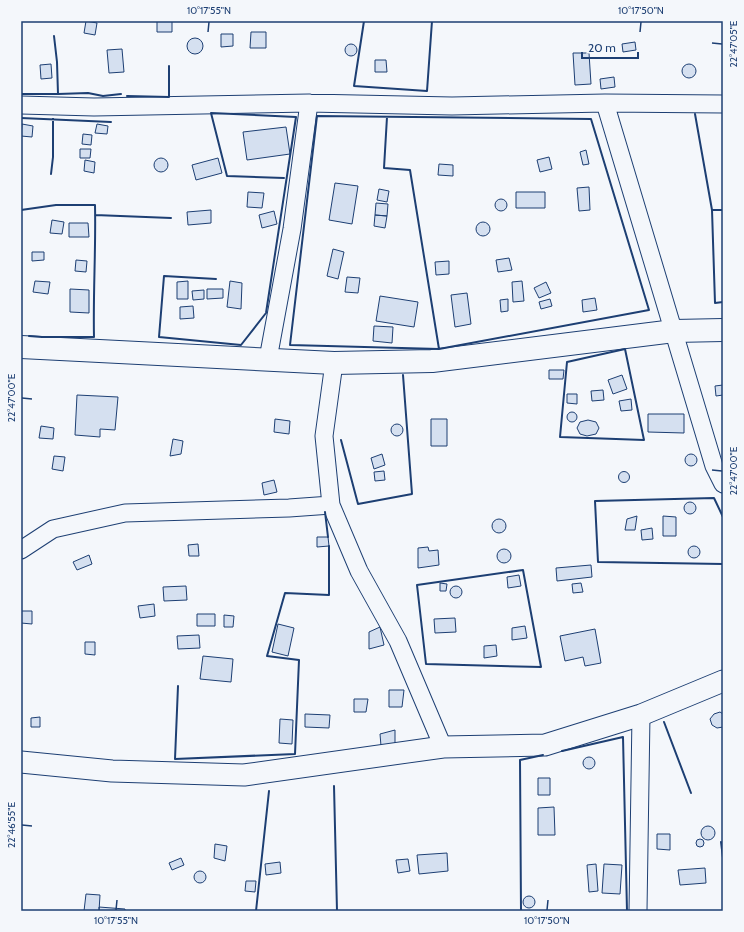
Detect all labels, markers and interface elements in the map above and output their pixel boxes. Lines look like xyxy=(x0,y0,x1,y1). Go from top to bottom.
text: 10°17'55"N xyxy=(187,4,231,17)
text: 10°17'50"N xyxy=(618,4,664,17)
text: 22°47'05"E xyxy=(727,20,740,67)
scale bar xyxy=(582,34,638,60)
text: 20 m xyxy=(588,40,616,55)
text: 22°47'00"E xyxy=(5,373,18,422)
text: 22°47'00"E xyxy=(727,446,740,495)
text: 22°46'55"E xyxy=(5,802,18,848)
text: 10°17'55"N xyxy=(94,914,138,927)
text: 10°17'50"N xyxy=(524,914,570,927)

